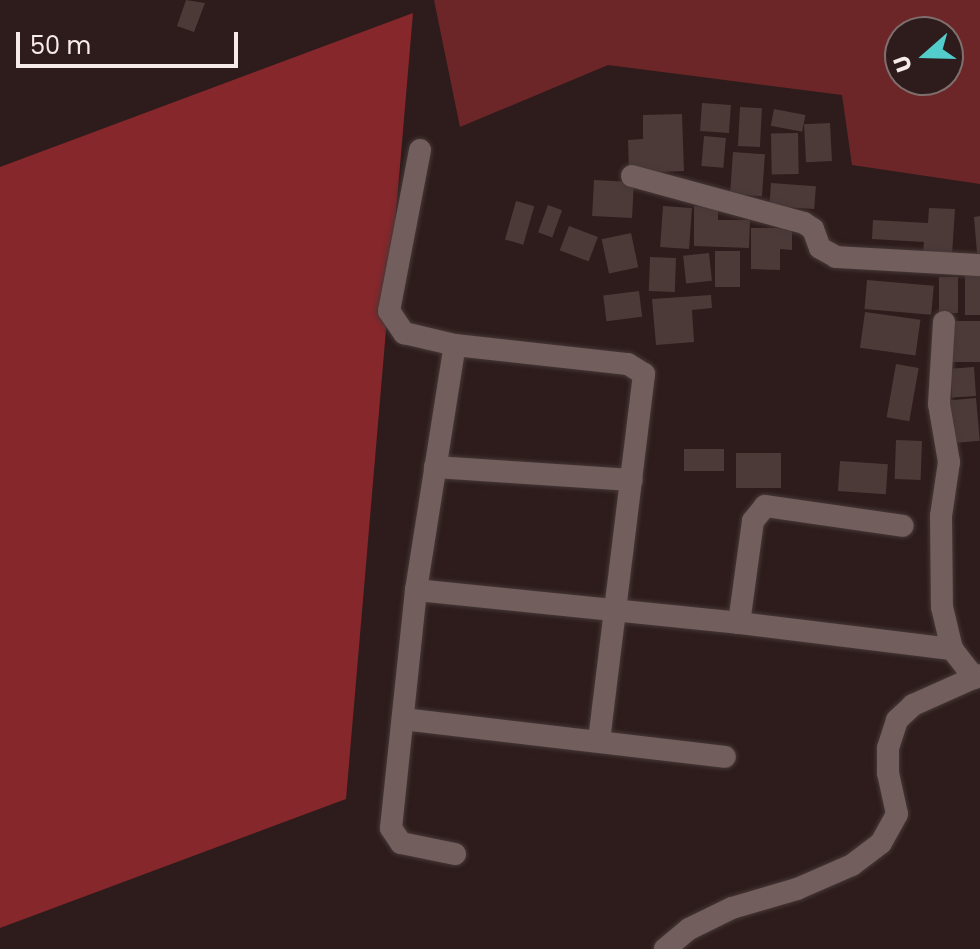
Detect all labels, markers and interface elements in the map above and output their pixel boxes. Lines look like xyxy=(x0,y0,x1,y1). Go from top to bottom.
scale bar xyxy=(20,16,242,66)
north arrow xyxy=(884,16,964,96)
text: 50 m xyxy=(30,29,91,62)
text: U xyxy=(886,51,920,76)

